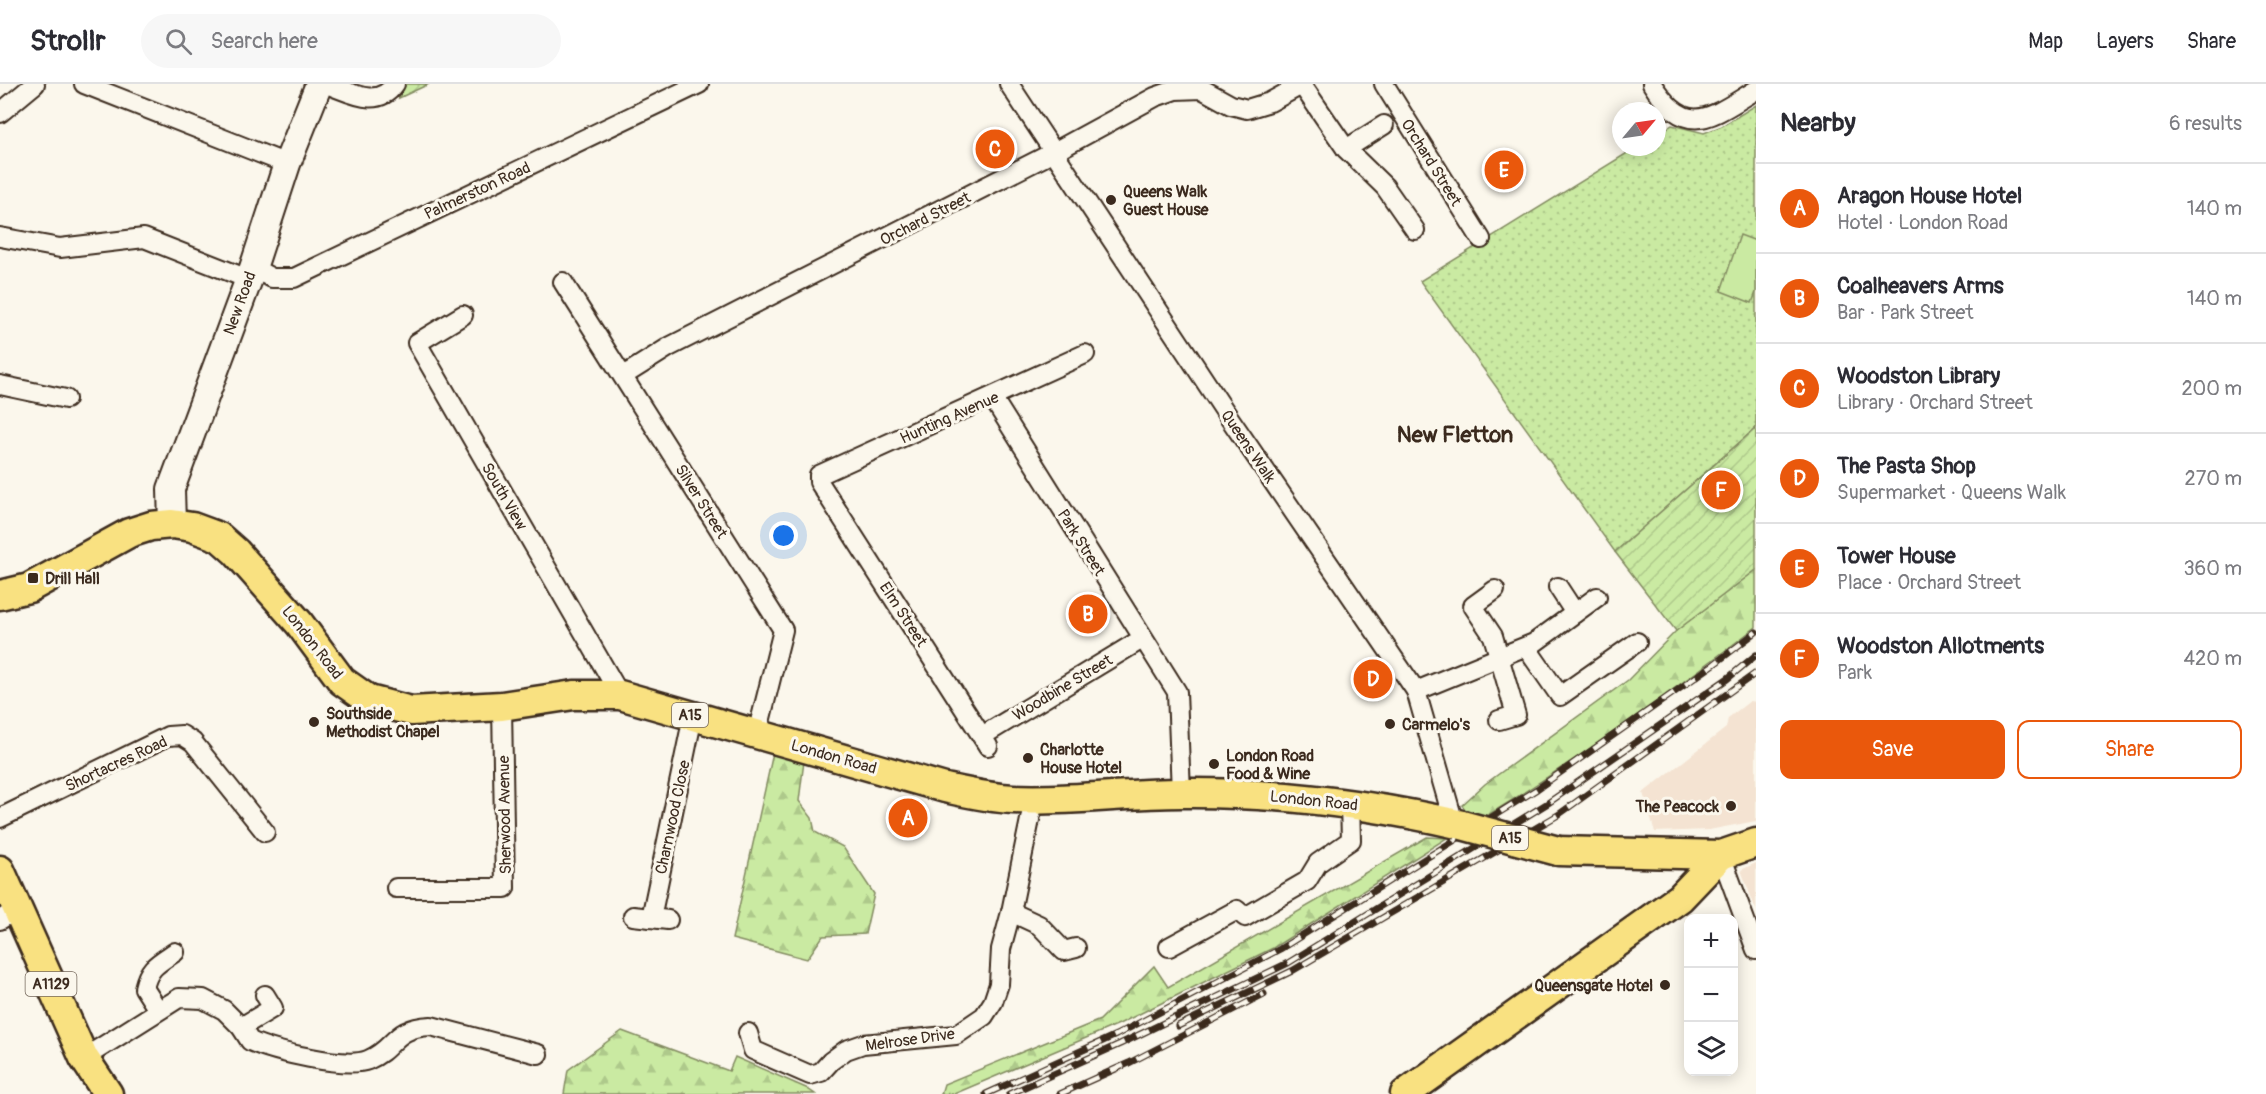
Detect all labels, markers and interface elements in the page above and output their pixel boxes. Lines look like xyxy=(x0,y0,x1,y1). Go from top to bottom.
search box xyxy=(141,14,561,68)
text: Strollr xyxy=(30,24,105,59)
icon: search xyxy=(162,25,195,58)
text: Search here xyxy=(210,27,318,55)
text: Map xyxy=(2028,28,2063,55)
text: Layers xyxy=(2096,28,2154,55)
text: Share xyxy=(2187,28,2236,55)
north arrow xyxy=(1612,102,1666,156)
text: Nearby xyxy=(1780,107,1856,139)
text: 6 results xyxy=(2169,111,2242,136)
street label: Orchard Street xyxy=(1396,115,1466,210)
pin: C xyxy=(976,126,1014,172)
pin: E xyxy=(1484,148,1524,193)
street label: Palmerston Road xyxy=(421,158,534,224)
place label: Queens Walk Guest House xyxy=(1123,182,1210,220)
text: Aragon House Hotel xyxy=(1837,182,2022,210)
street label: Orchard Street xyxy=(877,187,975,250)
marker: Queens Walk Guest House xyxy=(1104,193,1118,207)
text: A xyxy=(1793,196,1806,221)
text: 140 m xyxy=(2187,196,2242,221)
text: Hotel · London Road xyxy=(1837,210,2008,235)
street label: New Road xyxy=(219,269,261,338)
text: Coalheavers Arms xyxy=(1837,272,2004,300)
text: B xyxy=(1794,286,1805,311)
text: 140 m xyxy=(2187,286,2242,311)
text: Bar · Park Street xyxy=(1837,300,1974,325)
text: Woodston Library xyxy=(1837,362,2000,390)
text: C xyxy=(1793,376,1806,401)
text: 200 m xyxy=(2181,376,2242,401)
street label: Hunting Avenue xyxy=(897,387,1002,449)
text: Library · Orchard Street xyxy=(1837,390,2033,415)
street label: Queens Walk xyxy=(1216,406,1280,487)
district label: New Fletton xyxy=(1397,421,1513,449)
text: The Pasta Shop xyxy=(1837,452,1976,480)
street label: South View xyxy=(477,459,532,534)
street label: Silver Street xyxy=(671,461,732,543)
text: D xyxy=(1793,466,1806,491)
text: 270 m xyxy=(2184,466,2242,491)
pin: F xyxy=(1702,468,1740,512)
text: Supermarket · Queens Walk xyxy=(1837,480,2066,505)
street label: Park Street xyxy=(1053,505,1110,580)
your location xyxy=(769,521,798,550)
text: Tower House xyxy=(1837,542,1956,570)
text: E xyxy=(1794,556,1805,581)
text: 360 m xyxy=(2183,556,2242,581)
place label: Drill Hall xyxy=(45,569,100,589)
text: Place · Orchard Street xyxy=(1837,570,2021,595)
marker: Drill Hall xyxy=(26,571,40,585)
street label: Elm Street xyxy=(875,578,932,651)
pin: B xyxy=(1068,592,1108,636)
street label: London Road xyxy=(277,602,347,684)
text: Woodston Allotments xyxy=(1837,632,2044,660)
text: F xyxy=(1793,646,1806,671)
text: 420 m xyxy=(2183,646,2242,671)
street label: Woodbine Street xyxy=(1009,650,1117,726)
pin: D xyxy=(1354,656,1392,702)
text: Park xyxy=(1837,660,1872,685)
road number: A15 xyxy=(672,703,708,727)
place label: Southside Methodist Chapel xyxy=(326,704,440,742)
marker: Southside Methodist Chapel xyxy=(307,715,321,729)
place label: Carmelo's xyxy=(1402,715,1471,735)
marker: Carmelo's xyxy=(1383,717,1397,731)
button: Save xyxy=(1780,720,2005,779)
button: Share xyxy=(2017,720,2242,779)
street label: Shortacres Road xyxy=(62,732,171,796)
street label: London Road xyxy=(789,735,879,779)
place label: Charlotte House Hotel xyxy=(1040,740,1122,778)
place label: London Road Food & Wine xyxy=(1226,746,1314,784)
marker: Charlotte House Hotel xyxy=(1021,751,1035,765)
street label: Sherwood Avenue xyxy=(494,755,516,875)
marker: London Road Food & Wine xyxy=(1207,757,1221,771)
street label: Charnwood Close xyxy=(651,758,695,876)
street label: London Road xyxy=(1269,786,1359,816)
pin: A xyxy=(888,796,928,840)
place label: The Peacock xyxy=(1635,797,1719,817)
marker: The Peacock xyxy=(1724,799,1738,813)
road number: A15 xyxy=(1492,826,1528,850)
map controls xyxy=(1684,914,1738,1076)
button: + xyxy=(1684,914,1738,968)
button: − xyxy=(1684,968,1738,1022)
road number: A1129 xyxy=(26,972,76,996)
place label: Queensgate Hotel xyxy=(1534,976,1653,996)
marker: Queensgate Hotel xyxy=(1658,978,1672,992)
button: layers xyxy=(1684,1022,1738,1076)
street label: Melrose Drive xyxy=(864,1024,956,1056)

